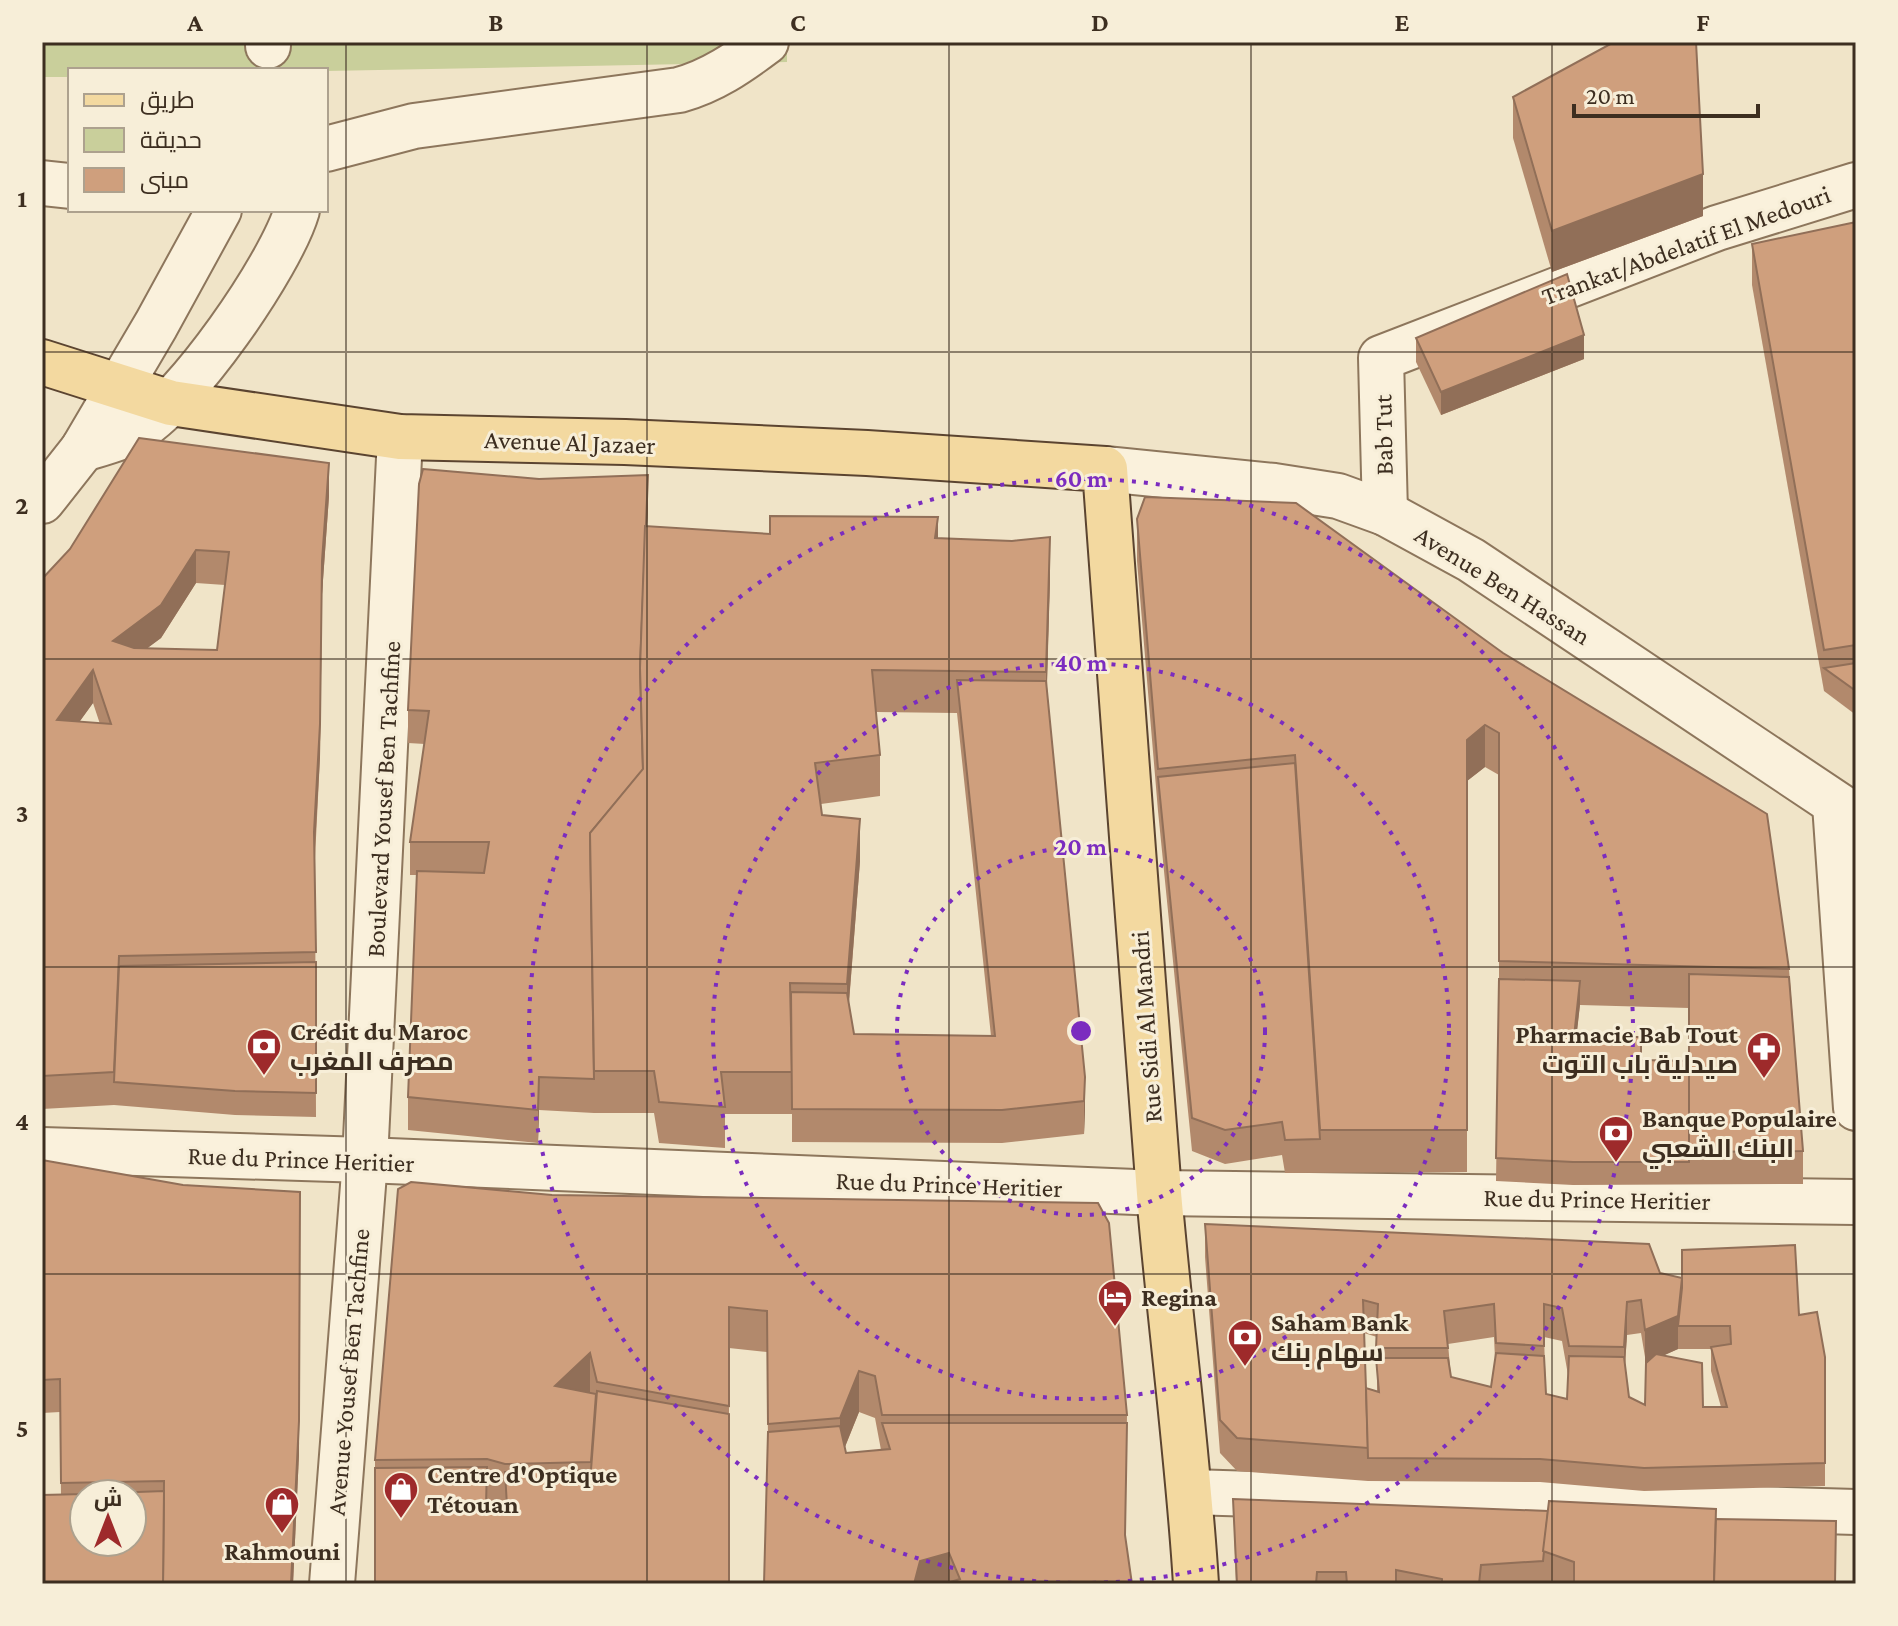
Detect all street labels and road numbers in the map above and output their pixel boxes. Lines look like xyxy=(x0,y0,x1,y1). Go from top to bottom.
street label: Trankat/Abdelatif El Medouri xyxy=(1538,180,1835,311)
street label: Bab Tut xyxy=(1368,394,1399,476)
street label: Avenue Al Jazaer xyxy=(484,425,656,460)
street label: Avenue Ben Hassan xyxy=(1410,520,1596,651)
street label: Boulevard Yousef Ben Tachfine xyxy=(361,640,406,958)
street label: Rue Sidi Al Mandri xyxy=(1125,930,1168,1124)
street label: Rue du Prince Heritier xyxy=(187,1141,415,1178)
street label: Rue du Prince Heritier xyxy=(835,1166,1063,1203)
street label: Rue du Prince Heritier xyxy=(1483,1183,1711,1216)
street label: Avenue Yousef Ben Tachfine xyxy=(322,1227,375,1517)

